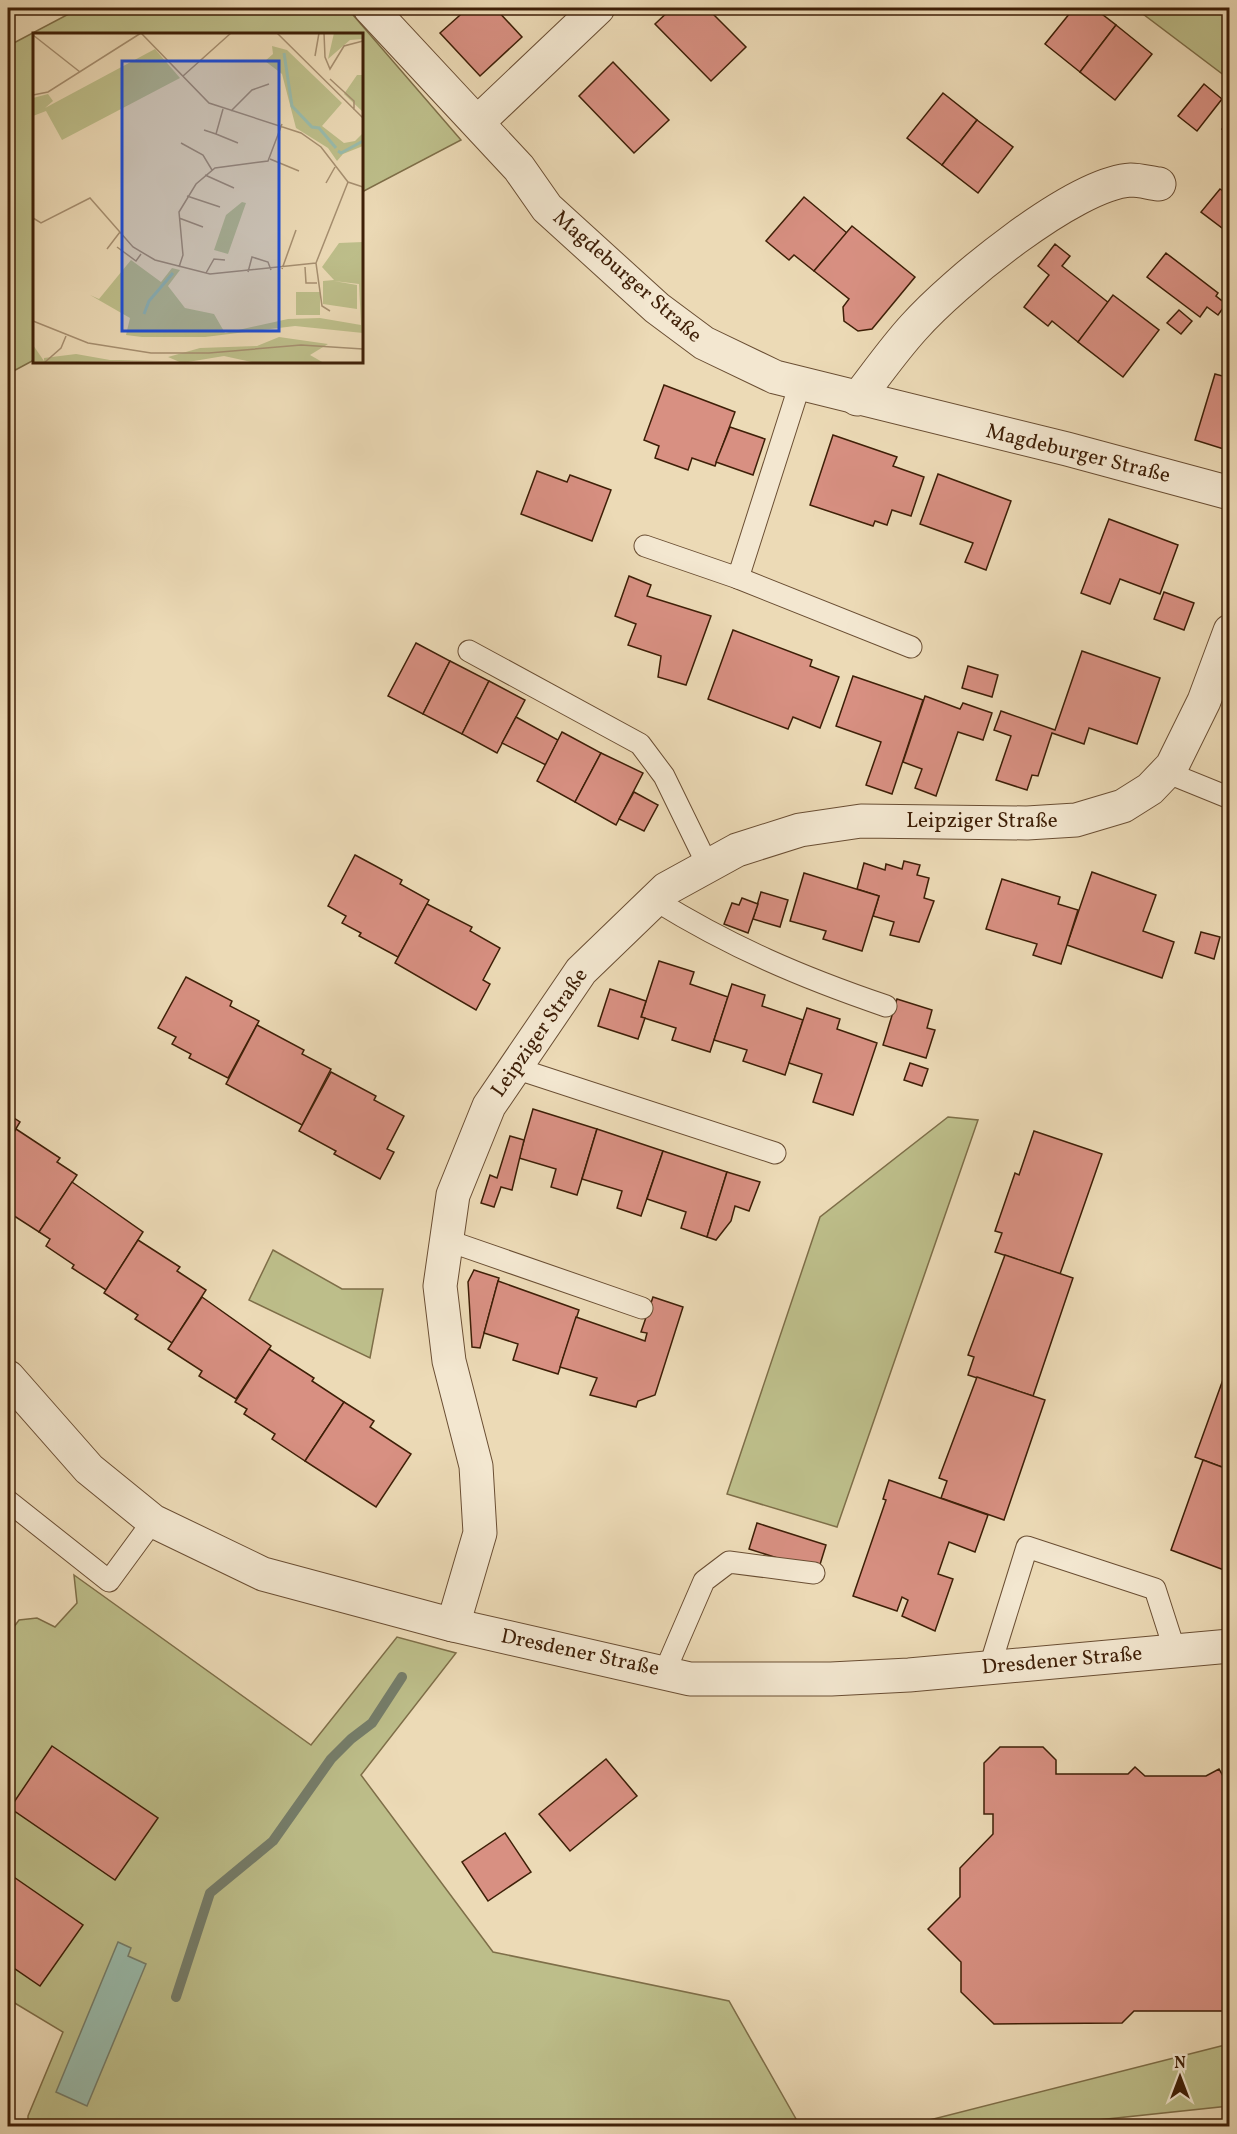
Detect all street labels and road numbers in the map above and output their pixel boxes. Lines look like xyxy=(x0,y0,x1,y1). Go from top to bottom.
street label: Magdeburger Straße xyxy=(546,204,708,350)
street label: Magdeburger Straße xyxy=(983,417,1173,491)
street label: Leipziger Straße xyxy=(906,807,1058,836)
street label: Leipziger Straße xyxy=(485,963,595,1103)
street label: Dresdener Straße xyxy=(498,1622,662,1684)
street label: Dresdener Straße xyxy=(980,1640,1144,1682)

